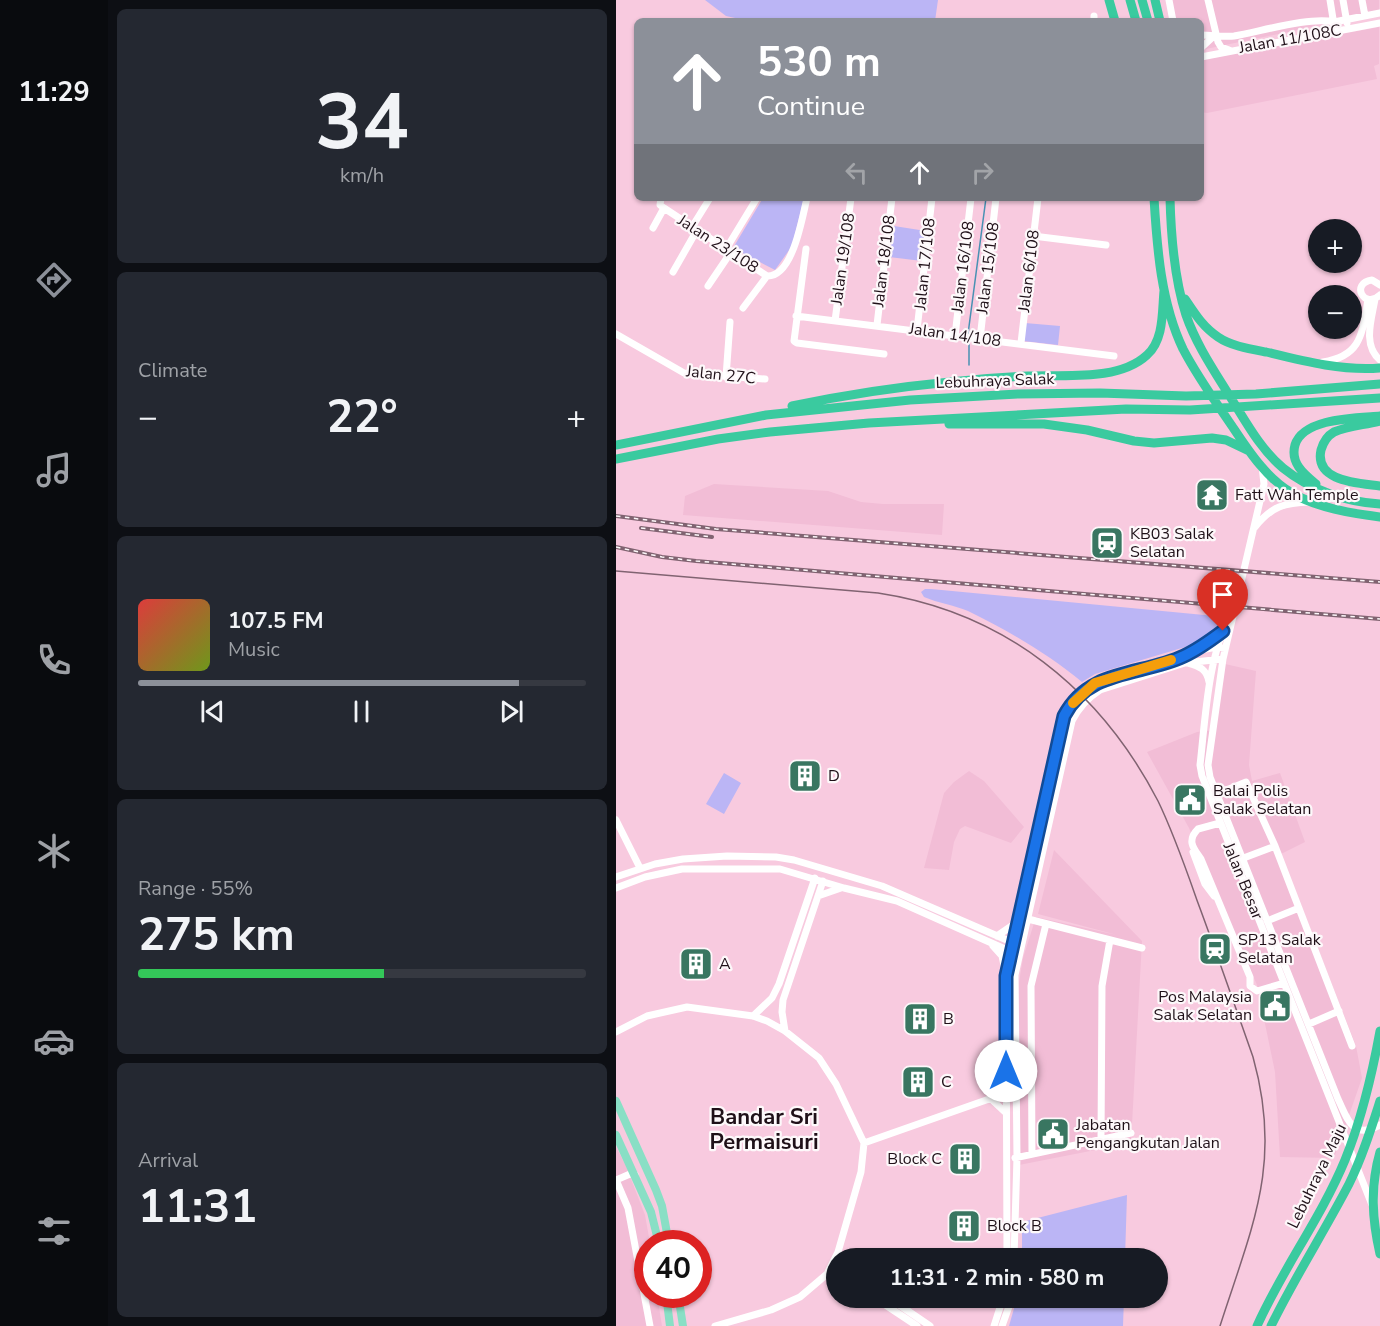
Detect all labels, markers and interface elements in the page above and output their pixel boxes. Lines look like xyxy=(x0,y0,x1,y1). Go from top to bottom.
street label: Jalan 11/108C xyxy=(1236,19,1343,59)
text: 530 m xyxy=(757,34,881,91)
icon: ahead xyxy=(658,42,736,120)
text: 34 xyxy=(315,69,409,176)
text: 11:29 xyxy=(18,74,90,111)
text: Continue xyxy=(757,88,865,125)
icon: left xyxy=(840,156,873,189)
icon: ahead xyxy=(903,156,936,189)
icon: right xyxy=(966,156,999,189)
text: km/h xyxy=(340,162,384,189)
street label: Jalan 23/108 xyxy=(672,209,763,278)
street label: Jalan 19/108 xyxy=(826,212,860,307)
street label: Jalan 18/108 xyxy=(867,214,901,309)
street label: Jalan 17/108 xyxy=(909,217,941,312)
map controls xyxy=(1308,219,1362,339)
button: + xyxy=(1308,219,1362,273)
street label: Jalan 16/108 xyxy=(946,220,980,315)
street label: Jalan 15/108 xyxy=(971,221,1005,316)
street label: Jalan 6/108 xyxy=(1013,228,1045,315)
icon: directions xyxy=(33,259,75,301)
button: − xyxy=(1308,285,1362,339)
street label: Jalan 14/108 xyxy=(907,318,1002,352)
text: Climate xyxy=(138,357,207,384)
street label: Jalan 27C xyxy=(684,360,757,390)
street label: Lebuhraya Salak xyxy=(935,368,1056,394)
text: 22° xyxy=(326,387,398,448)
text: − xyxy=(138,395,158,440)
text: + xyxy=(566,395,586,440)
icon: music xyxy=(33,449,75,491)
temple icon: Fatt Wah Temple xyxy=(1194,477,1230,513)
place label: Fatt Wah Temple xyxy=(1235,484,1359,506)
place label: KB03 Salak Selatan xyxy=(1130,523,1215,563)
station icon: KB03 Salak Selatan xyxy=(1089,525,1125,561)
pin xyxy=(1197,569,1248,631)
icon: arrive xyxy=(1206,578,1239,611)
text: 107.5 FM xyxy=(228,606,324,636)
text: Music xyxy=(228,636,280,663)
icon: phone xyxy=(33,639,75,681)
icon: previous xyxy=(196,695,229,728)
icon: pause xyxy=(345,695,378,728)
icon: next xyxy=(495,695,528,728)
building icon: D xyxy=(787,758,823,794)
place label: D xyxy=(828,765,840,787)
place label: Balai Polis Salak Selatan xyxy=(1213,780,1311,820)
public building icon: Balai Polis Salak Selatan xyxy=(1172,782,1208,818)
icon: climate xyxy=(33,830,75,872)
street label: Jalan Besar xyxy=(1217,838,1269,923)
text: Range · 55% xyxy=(138,875,253,902)
text: 275 km xyxy=(138,905,295,966)
place label: SP13 Salak Selatan xyxy=(1238,929,1322,969)
station icon: SP13 Salak Selatan xyxy=(1197,931,1233,967)
building icon: A xyxy=(678,946,714,982)
place label: A xyxy=(719,953,731,975)
place label: Pos Malaysia Salak Selatan xyxy=(1154,986,1252,1026)
public building icon: Pos Malaysia Salak Selatan xyxy=(1257,988,1293,1024)
building icon: B xyxy=(902,1001,938,1037)
place label: B xyxy=(943,1008,954,1030)
icon: car xyxy=(33,1020,75,1062)
position arrow xyxy=(974,1039,1038,1103)
building icon: C xyxy=(900,1064,936,1100)
place label: C xyxy=(941,1071,952,1093)
district label: Bandar Sri Permaisuri xyxy=(710,1102,819,1157)
place label: Jabatan Pengangkutan Jalan xyxy=(1075,1114,1220,1154)
public building icon: Jabatan Pengangkutan Jalan xyxy=(1035,1116,1071,1152)
street label: Lebuhraya Maju xyxy=(1282,1120,1352,1232)
building icon: Block C xyxy=(947,1141,983,1177)
text: Arrival xyxy=(138,1147,198,1174)
place label: Block C xyxy=(887,1148,942,1170)
text: 11:31 xyxy=(138,1177,257,1238)
building icon: Block B xyxy=(946,1208,982,1244)
icon: filters xyxy=(33,1210,75,1252)
place label: Block B xyxy=(987,1215,1042,1237)
speed limit sign: 40 xyxy=(634,1230,712,1308)
text: 11:31 · 2 min · 580 m xyxy=(890,1263,1104,1293)

